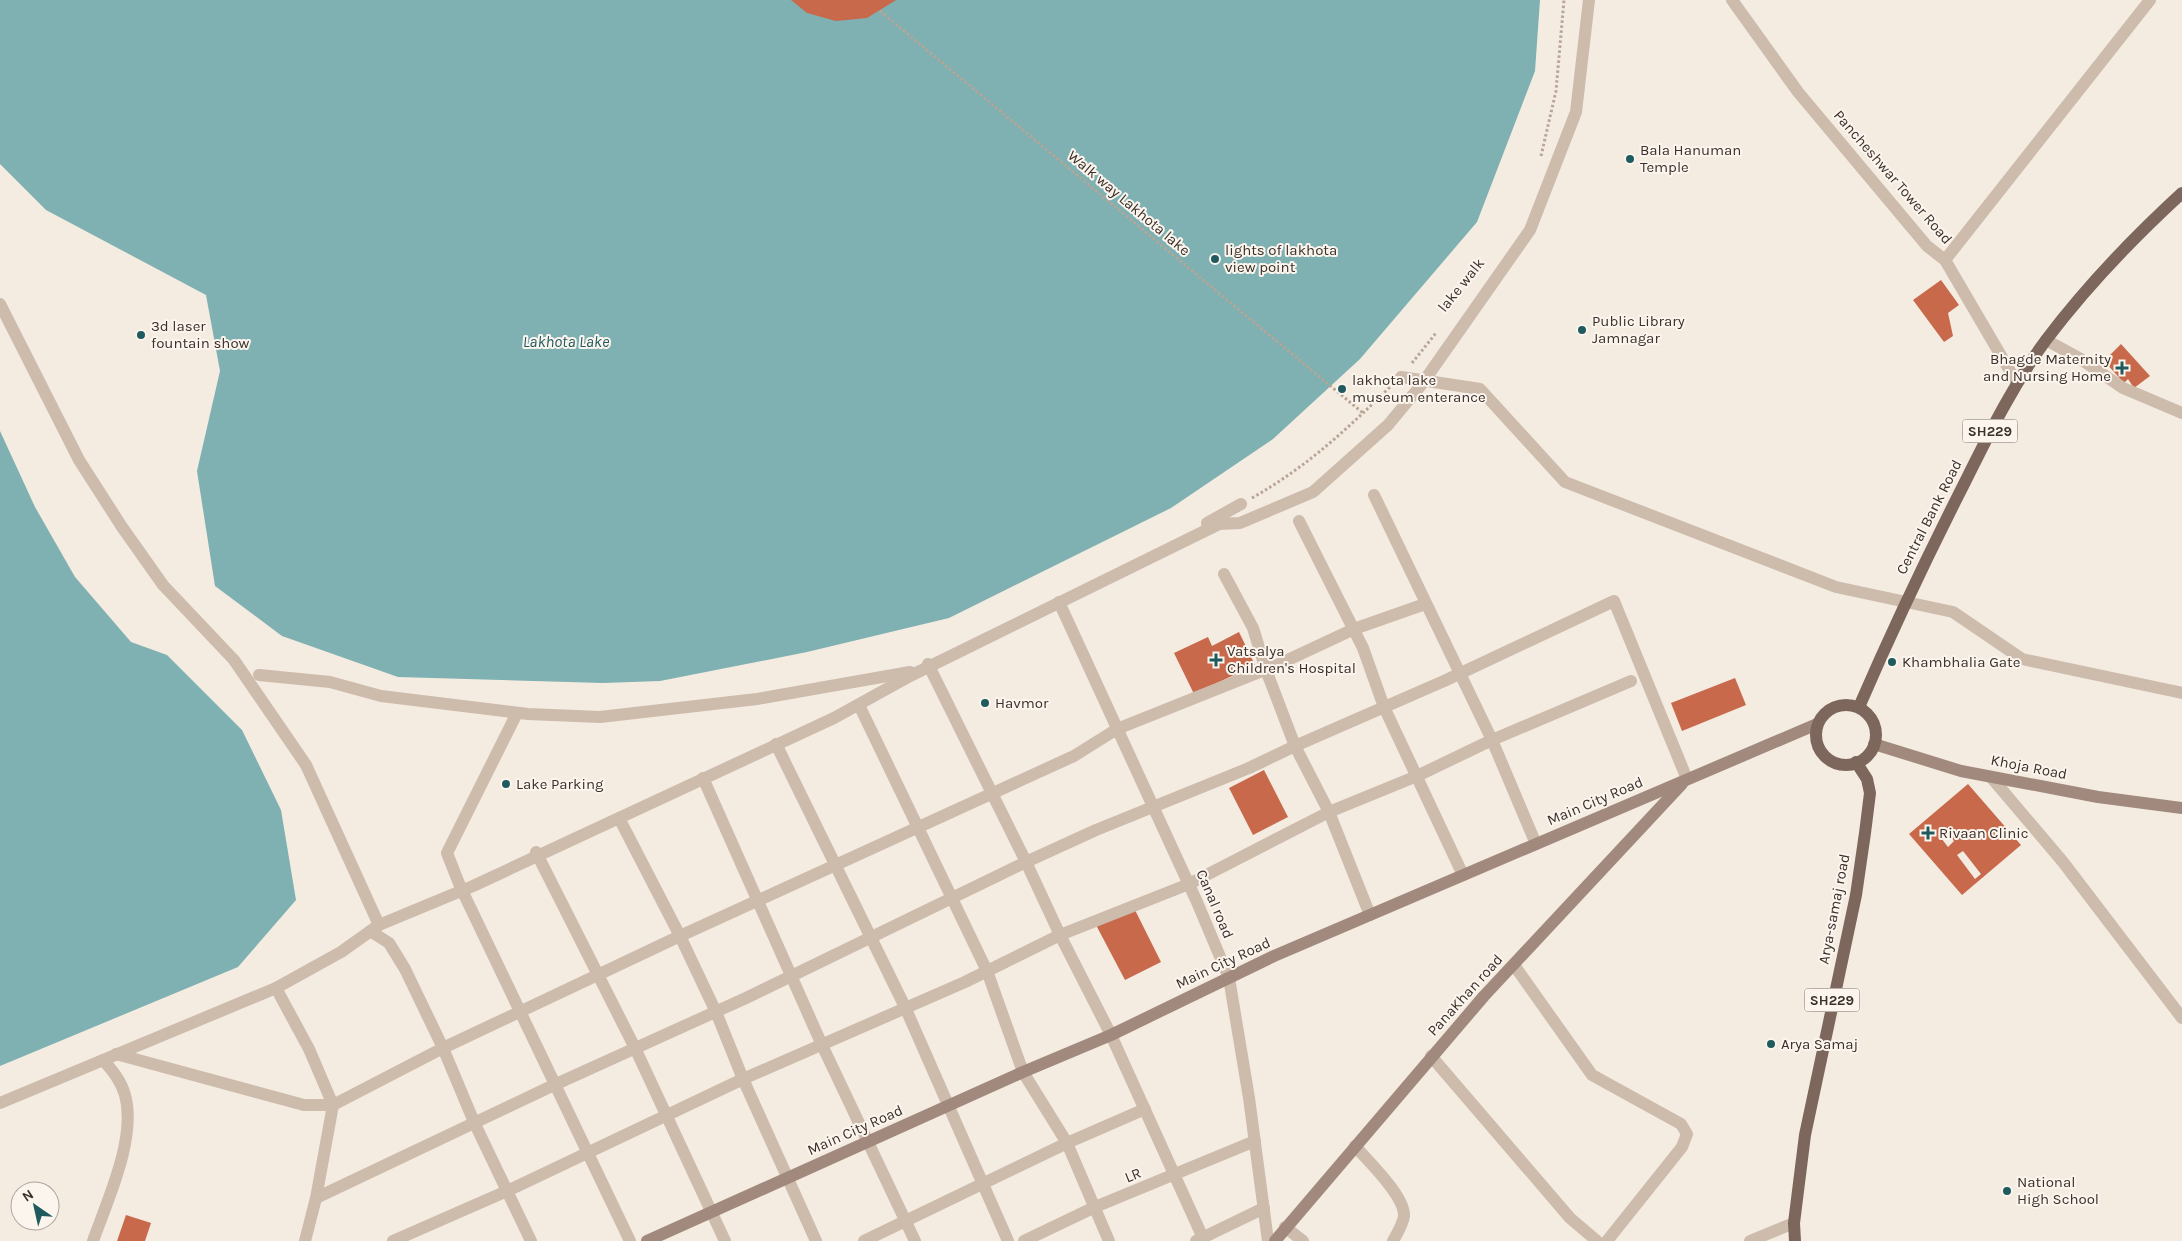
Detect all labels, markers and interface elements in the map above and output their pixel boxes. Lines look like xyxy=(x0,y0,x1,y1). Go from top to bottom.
street label: Pancheshwar Tower Road xyxy=(1830,106,1956,248)
place label: Bala Hanuman Temple xyxy=(1640,141,1741,176)
street label: Walk way Lakhota lake xyxy=(1064,147,1194,259)
marker: Bala Hanuman Temple xyxy=(1624,153,1636,165)
place label: lights of lakhota view point xyxy=(1225,241,1337,276)
marker: lights of lakhota view point xyxy=(1209,253,1221,265)
street label: lake walk xyxy=(1434,254,1488,316)
place label: Public Library Jamnagar xyxy=(1592,312,1685,347)
place label: 3d laser fountain show xyxy=(151,317,250,352)
marker: Public Library Jamnagar xyxy=(1576,324,1588,336)
marker: 3d laser fountain show xyxy=(135,329,147,341)
water label: Lakhota Lake xyxy=(523,332,610,351)
place label: Bhagde Maternity and Nursing Home xyxy=(1983,350,2111,385)
marker: Bhagde Maternity and Nursing Home xyxy=(2115,361,2129,375)
place label: lakhota lake museum enterance xyxy=(1352,371,1486,406)
marker: lakhota lake museum enterance xyxy=(1336,383,1348,395)
road number: SH229 xyxy=(1962,420,2018,442)
street label: Central Bank Road xyxy=(1892,457,1966,577)
place label: Vatsalya Children's Hospital xyxy=(1227,642,1356,677)
marker: Vatsalya Children's Hospital xyxy=(1209,653,1223,667)
place label: Khambhalia Gate xyxy=(1902,653,2020,671)
marker: Khambhalia Gate xyxy=(1886,656,1898,668)
place label: Havmor xyxy=(995,694,1049,712)
marker: Havmor xyxy=(979,697,991,709)
street label: Khoja Road xyxy=(1989,751,2069,783)
street label: Main City Road xyxy=(1544,773,1646,829)
place label: Lake Parking xyxy=(516,775,604,793)
marker: Lake Parking xyxy=(500,778,512,790)
place label: Rivaan Clinic xyxy=(1939,824,2028,842)
marker: Rivaan Clinic xyxy=(1921,826,1935,840)
street label: Arya-samaj road xyxy=(1814,852,1854,966)
street label: Canal road xyxy=(1192,867,1238,941)
street label: Main City Road xyxy=(1173,933,1273,993)
street label: PanaKhan road xyxy=(1424,950,1506,1040)
road number: SH229 xyxy=(1804,988,1860,1012)
place label: Arya Samaj xyxy=(1781,1035,1858,1053)
marker: Arya Samaj xyxy=(1765,1038,1777,1050)
street label: Main City Road xyxy=(805,1101,905,1159)
street label: LR xyxy=(1122,1164,1144,1186)
place label: National High School xyxy=(2017,1173,2099,1208)
north arrow xyxy=(10,1181,60,1231)
marker: National High School xyxy=(2001,1185,2013,1197)
text: N xyxy=(19,1186,37,1205)

